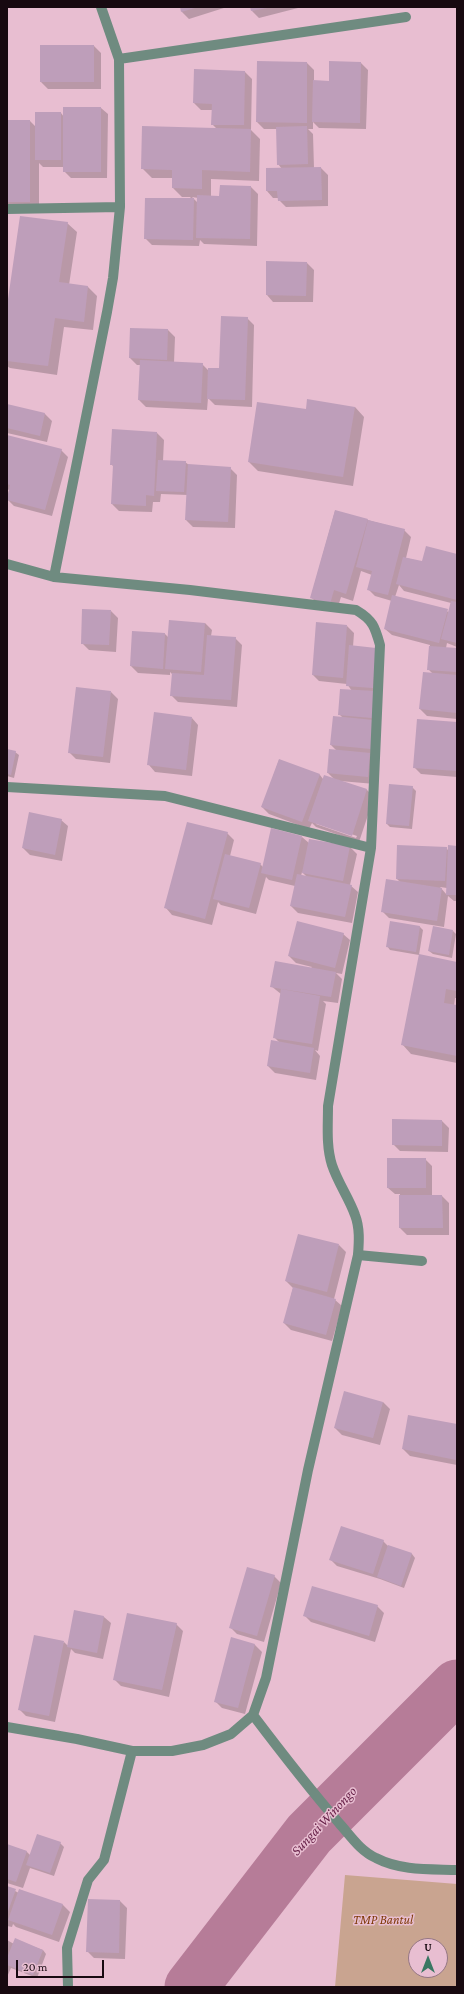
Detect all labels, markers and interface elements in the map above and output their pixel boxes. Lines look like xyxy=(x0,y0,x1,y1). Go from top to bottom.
water label: Sungai Winongo xyxy=(288,1783,360,1859)
park label: TMP Bantul xyxy=(353,1912,413,1928)
north arrow xyxy=(408,1938,448,1978)
text: U xyxy=(424,1941,432,1953)
scale bar xyxy=(18,1952,106,1978)
text: 20 m xyxy=(23,1960,47,1974)

